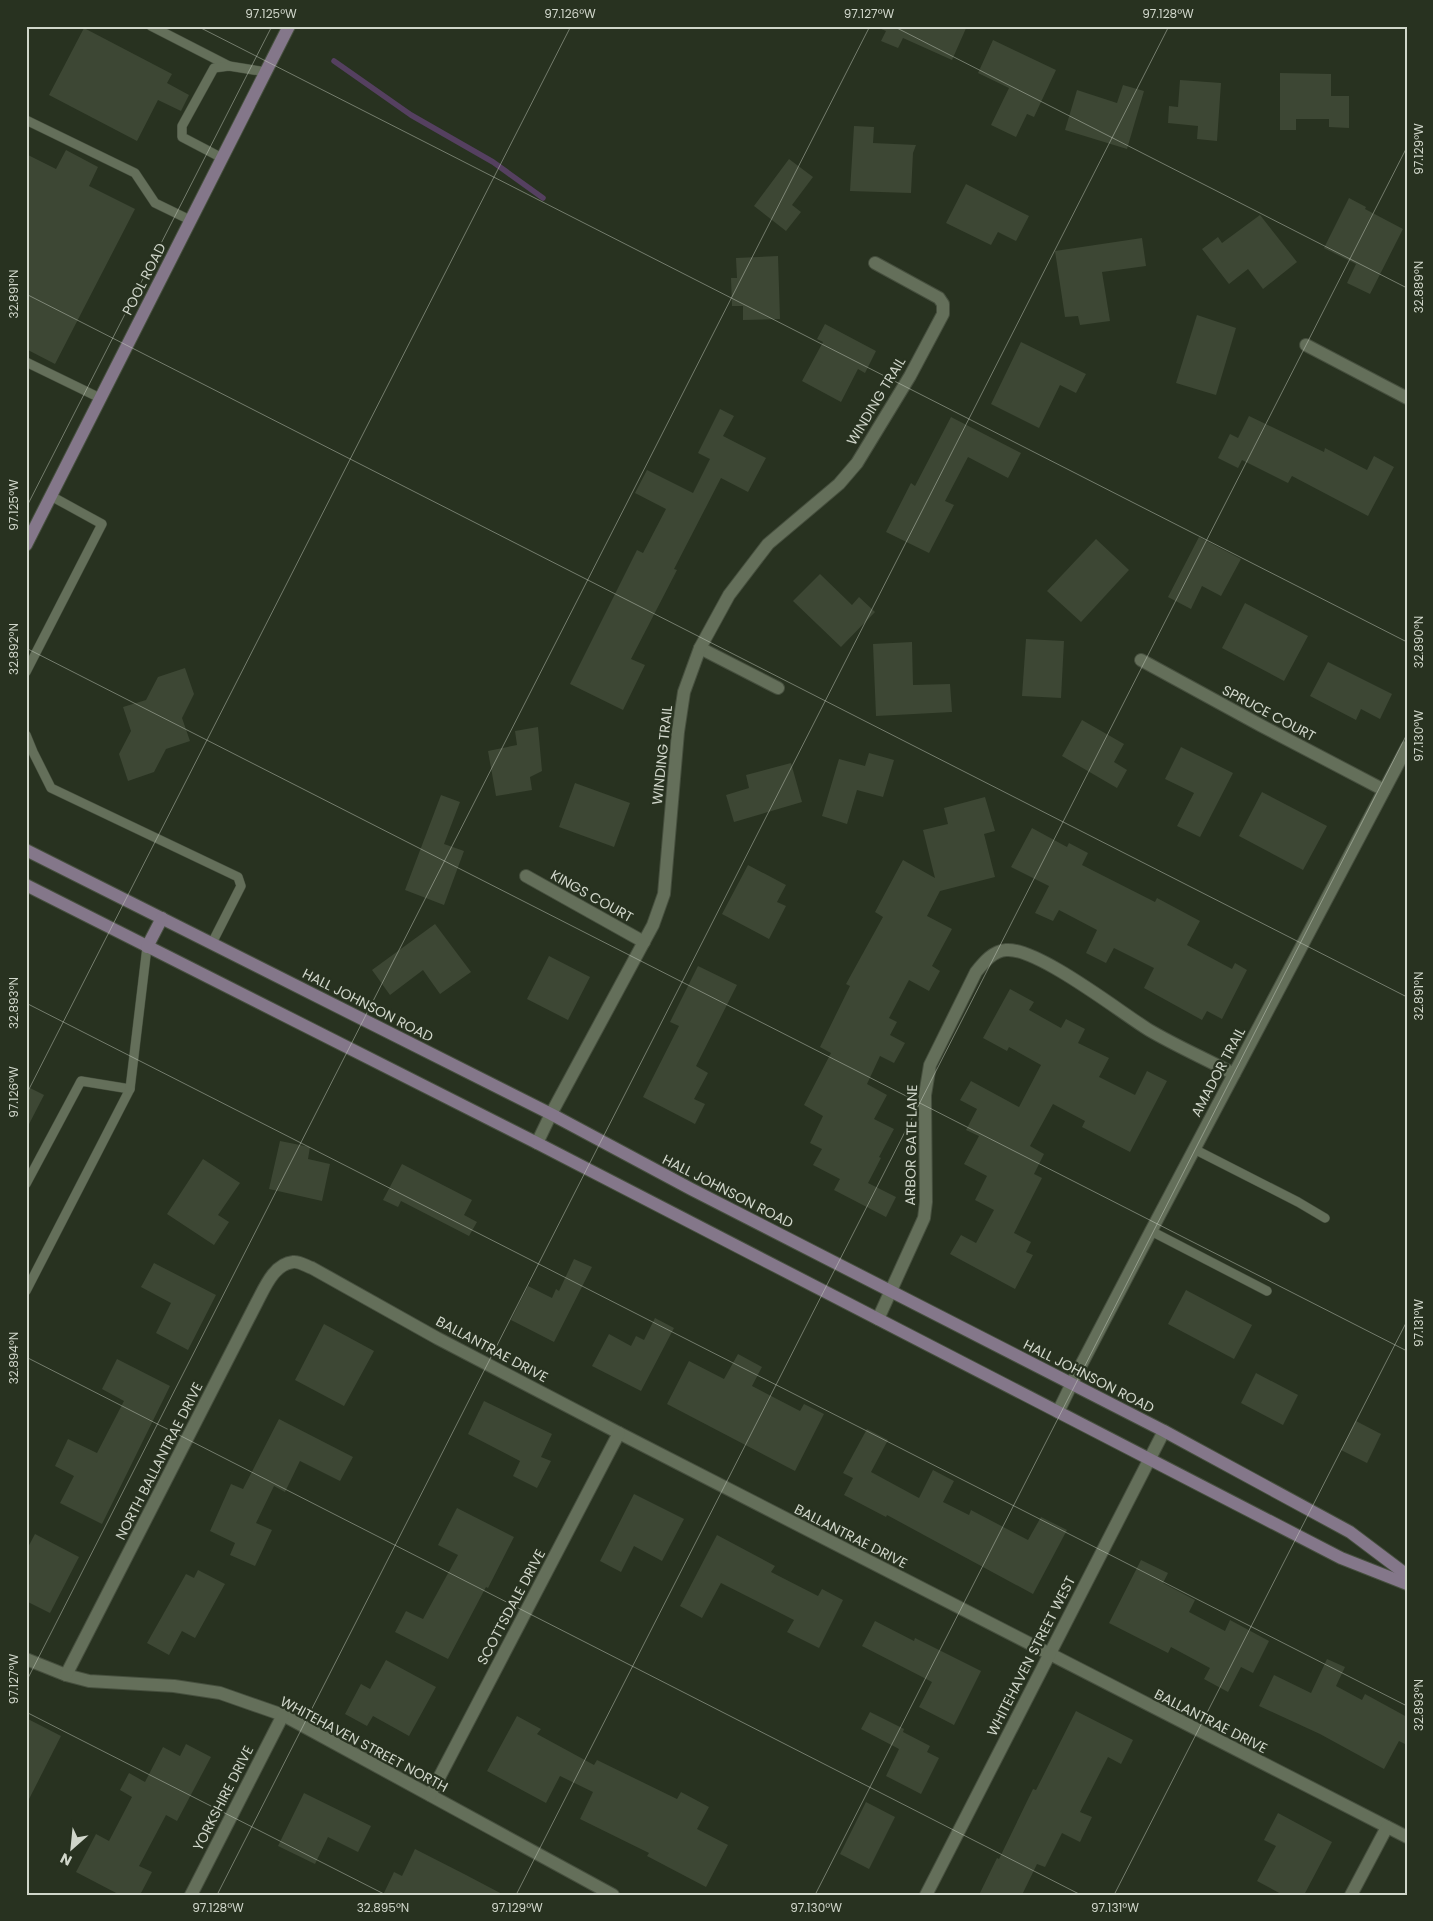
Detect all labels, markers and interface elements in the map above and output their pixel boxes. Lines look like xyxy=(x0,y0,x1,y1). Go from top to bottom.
text: 97.125°W xyxy=(245,5,297,22)
text: 97.126°W xyxy=(544,5,596,22)
text: 97.127°W xyxy=(844,5,895,22)
text: 97.128°W xyxy=(1142,5,1194,22)
text: 97.129°W xyxy=(1410,123,1427,175)
street label: POOL ROAD xyxy=(117,239,171,319)
text: 32.889°N xyxy=(1410,261,1427,313)
text: 32.891°N xyxy=(5,270,22,318)
street label: WINDING TRAIL xyxy=(842,353,910,449)
text: 97.125°W xyxy=(5,479,22,531)
text: 32.890°N xyxy=(1410,616,1427,668)
text: 32.892°N xyxy=(5,623,22,675)
street label: SPRUCE COURT xyxy=(1219,680,1320,746)
street label: WINDING TRAIL xyxy=(647,704,677,806)
text: 97.130°W xyxy=(1410,710,1427,762)
street label: KINGS COURT xyxy=(547,865,637,927)
street label: HALL JOHNSON ROAD xyxy=(299,963,437,1047)
text: 32.891°N xyxy=(1410,972,1427,1020)
text: 32.893°N xyxy=(5,977,22,1029)
street label: AMADOR TRAIL xyxy=(1186,1024,1250,1120)
text: 97.126°W xyxy=(5,1066,22,1118)
street label: ARBOR GATE LANE xyxy=(900,1084,922,1206)
street label: HALL JOHNSON ROAD xyxy=(659,1149,797,1233)
text: 97.131°W xyxy=(1410,1299,1427,1347)
street label: BALLANTRAE DRIVE xyxy=(432,1311,552,1387)
text: 32.894°N xyxy=(5,1332,22,1384)
street label: HALL JOHNSON ROAD xyxy=(1020,1334,1158,1418)
street label: NORTH BALLANTRAE DRIVE xyxy=(110,1379,208,1543)
street label: BALLANTRAE DRIVE xyxy=(791,1499,911,1573)
street label: SCOTTSDALE DRIVE xyxy=(472,1546,550,1668)
street label: WHITEHAVEN STREET WEST xyxy=(982,1572,1080,1740)
text: 97.127°W xyxy=(5,1653,22,1704)
text: 32.893°N xyxy=(1410,1679,1427,1731)
street label: BALLANTRAE DRIVE xyxy=(1151,1684,1271,1758)
street label: WHITEHAVEN STREET NORTH xyxy=(277,1691,451,1797)
street label: YORKSHIRE DRIVE xyxy=(188,1742,258,1854)
north arrow xyxy=(48,1824,98,1874)
text: N xyxy=(57,1848,75,1871)
text: 97.128°W xyxy=(192,1899,244,1916)
text: 32.895°N xyxy=(357,1899,409,1916)
text: 97.129°W xyxy=(491,1899,543,1916)
text: 97.130°W xyxy=(790,1899,842,1916)
text: 97.131°W xyxy=(1091,1899,1139,1916)

